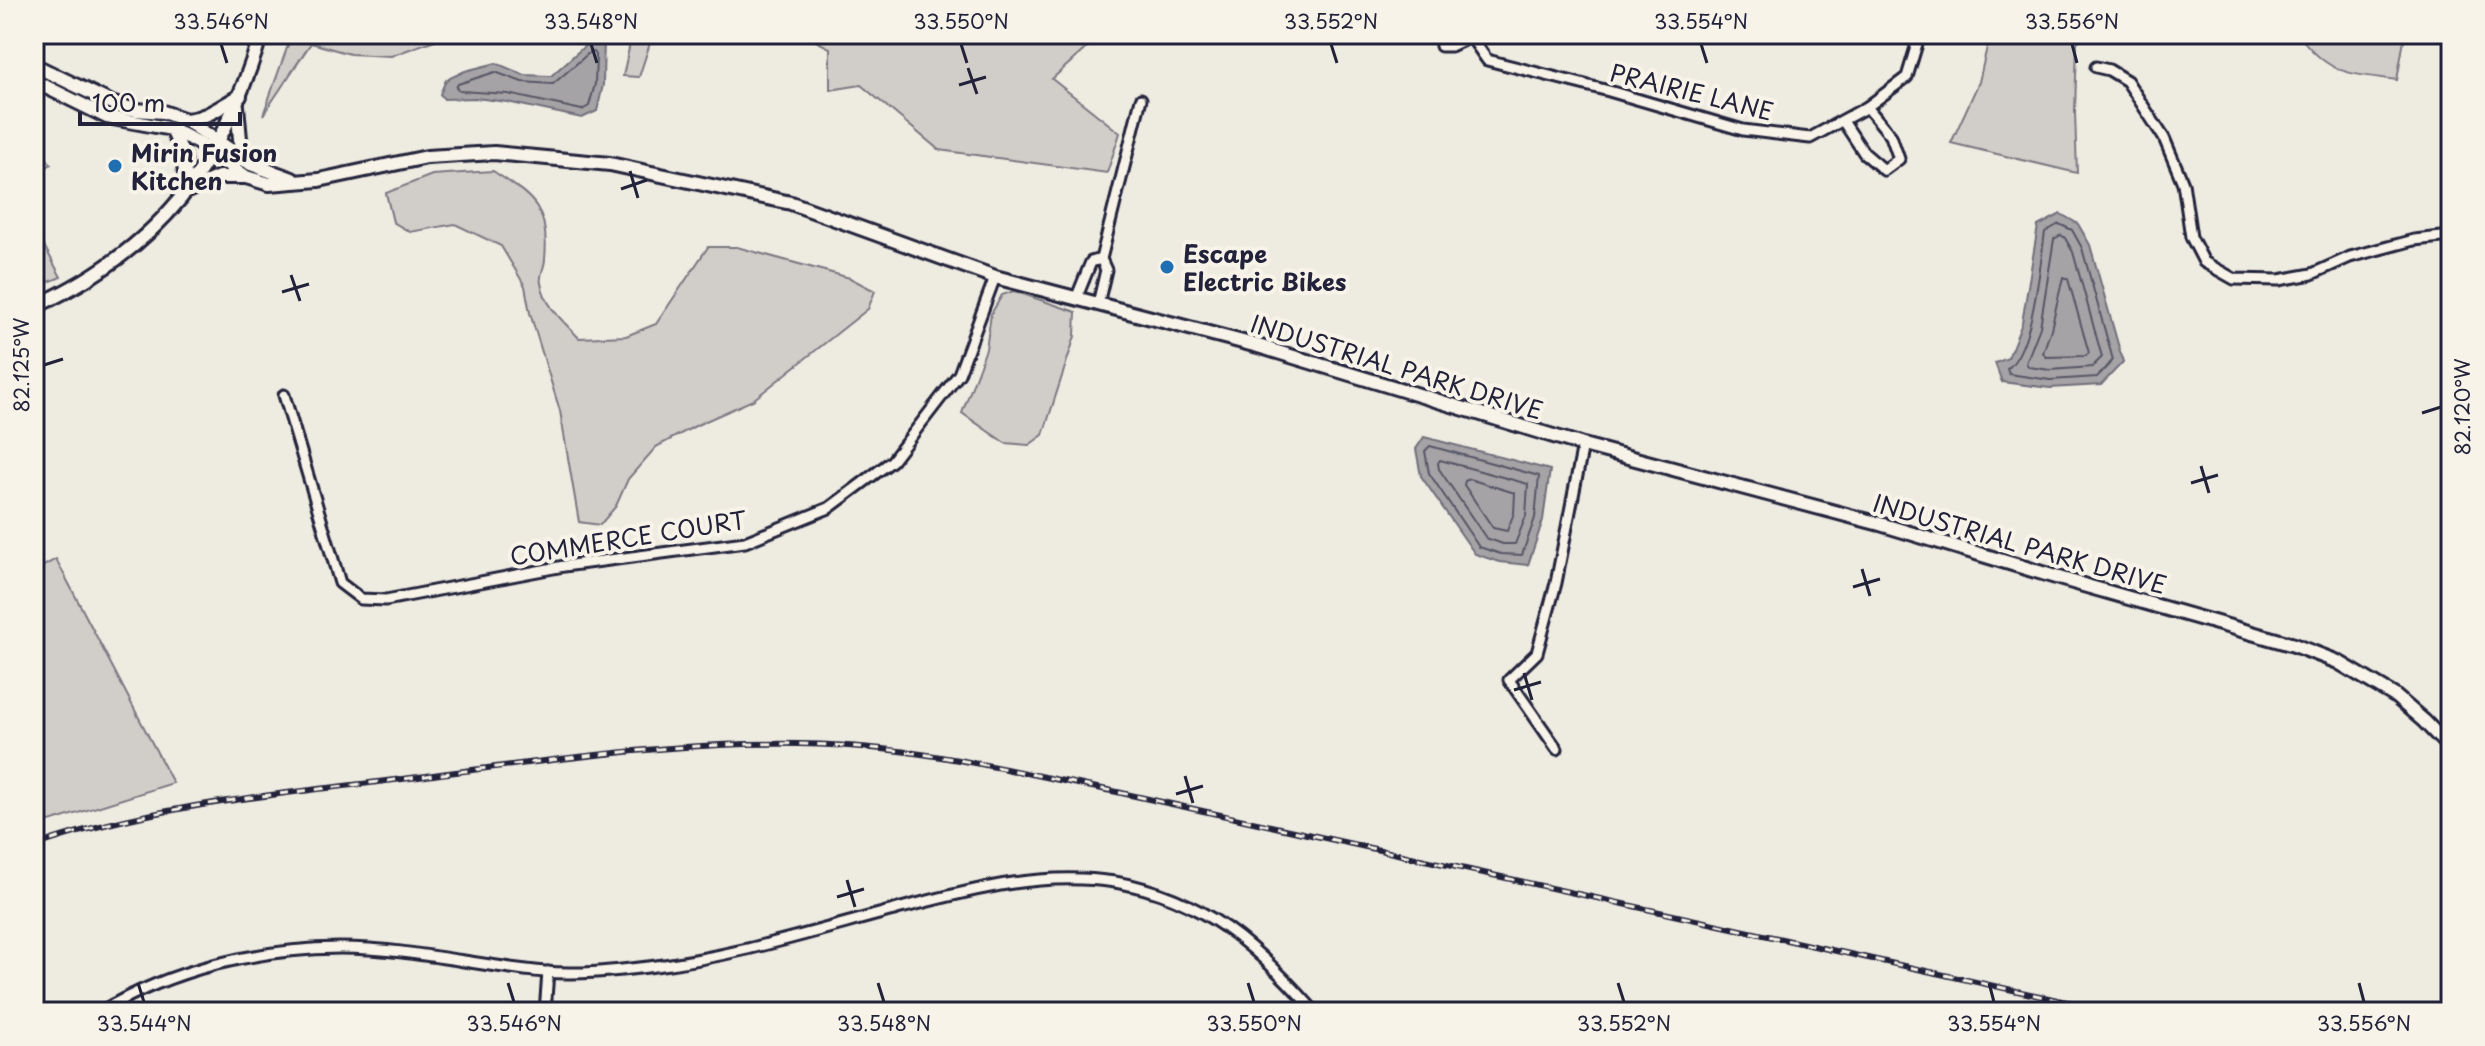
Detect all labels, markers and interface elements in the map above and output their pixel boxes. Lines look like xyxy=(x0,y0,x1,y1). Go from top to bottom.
text: 33.546°N xyxy=(173,6,269,36)
text: 33.548°N xyxy=(544,6,638,36)
text: 33.550°N xyxy=(913,6,1009,36)
text: 33.552°N xyxy=(1284,6,1378,36)
text: 33.554°N xyxy=(1654,6,1748,36)
text: 33.556°N xyxy=(2025,6,2119,36)
street label: PRAIRIE LANE xyxy=(1607,53,1777,129)
scale bar xyxy=(80,76,240,126)
text: 100 m xyxy=(92,84,165,120)
place label: Mirin Fusion Kitchen xyxy=(131,134,277,198)
marker: Mirin Fusion Kitchen xyxy=(106,157,124,175)
place label: Escape Electric Bikes xyxy=(1183,235,1346,299)
marker: Escape Electric Bikes xyxy=(1158,258,1176,276)
street label: INDUSTRIAL PARK DRIVE xyxy=(1246,304,1548,428)
text: 82.125°W xyxy=(6,317,36,412)
text: 82.120°W xyxy=(2447,358,2477,455)
street label: INDUSTRIAL PARK DRIVE xyxy=(1869,484,2171,602)
street label: COMMERCE COURT xyxy=(507,500,750,573)
text: 33.544°N xyxy=(96,1008,192,1038)
text: 33.546°N xyxy=(466,1008,562,1038)
text: 33.548°N xyxy=(837,1008,931,1038)
text: 33.550°N xyxy=(1206,1008,1302,1038)
text: 33.552°N xyxy=(1577,1008,1671,1038)
text: 33.554°N xyxy=(1947,1008,2041,1038)
text: 33.556°N xyxy=(2317,1008,2411,1038)

